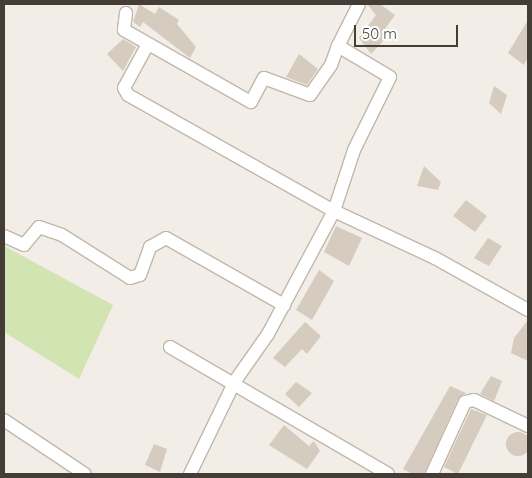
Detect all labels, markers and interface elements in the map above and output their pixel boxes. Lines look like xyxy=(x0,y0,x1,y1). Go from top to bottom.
scale bar xyxy=(357,15,461,47)
text: 50 m xyxy=(362,24,397,43)

